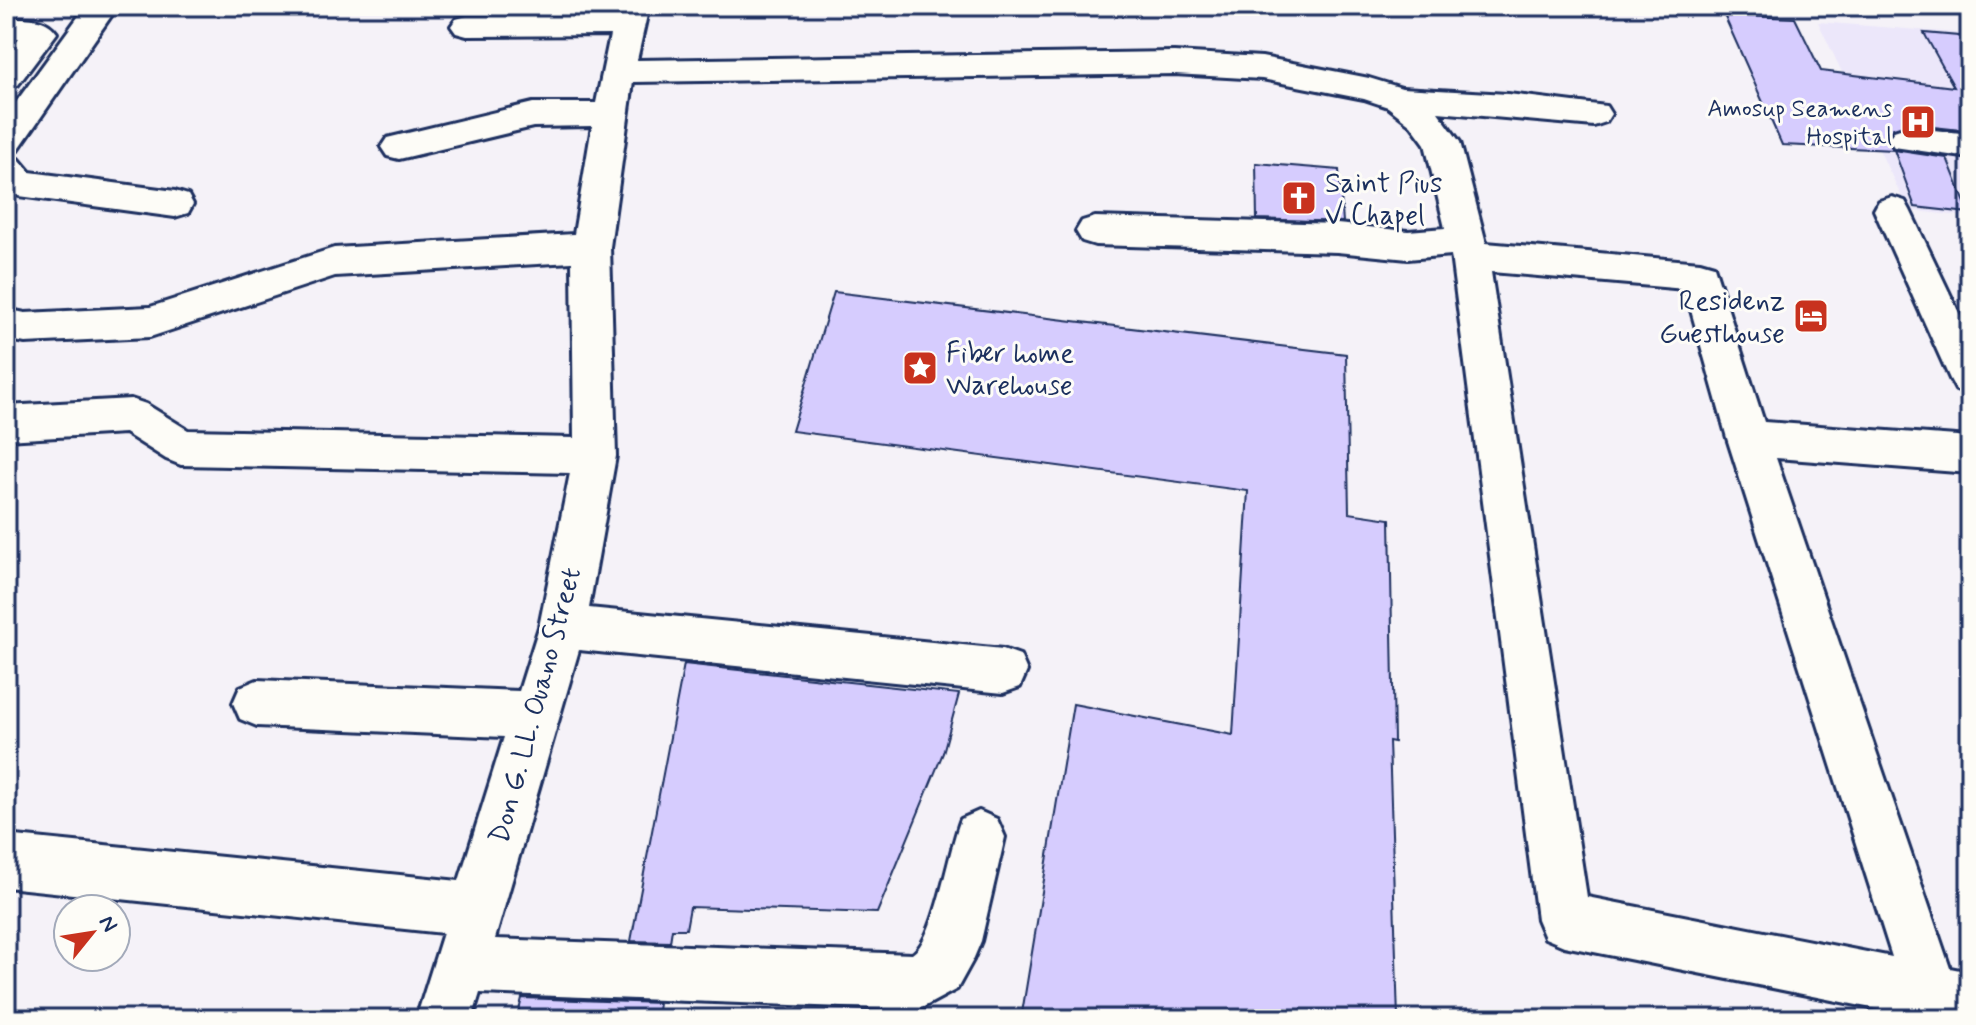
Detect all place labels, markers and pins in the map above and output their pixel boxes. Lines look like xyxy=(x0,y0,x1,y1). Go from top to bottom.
place label: Amosup Seamens Hospital xyxy=(1707,94,1892,153)
hospital icon: Amosup Seamens Hospital xyxy=(1899,103,1937,141)
place label: Saint Pius V Chapel xyxy=(1325,166,1443,235)
church icon: Saint Pius V Chapel xyxy=(1280,179,1318,217)
place label: Residenz Guesthouse xyxy=(1659,284,1785,353)
hotel icon: Residenz Guesthouse xyxy=(1792,297,1830,335)
place label: Fiber home Warehouse xyxy=(946,336,1074,405)
place icon: Fiber home Warehouse xyxy=(901,349,939,387)

